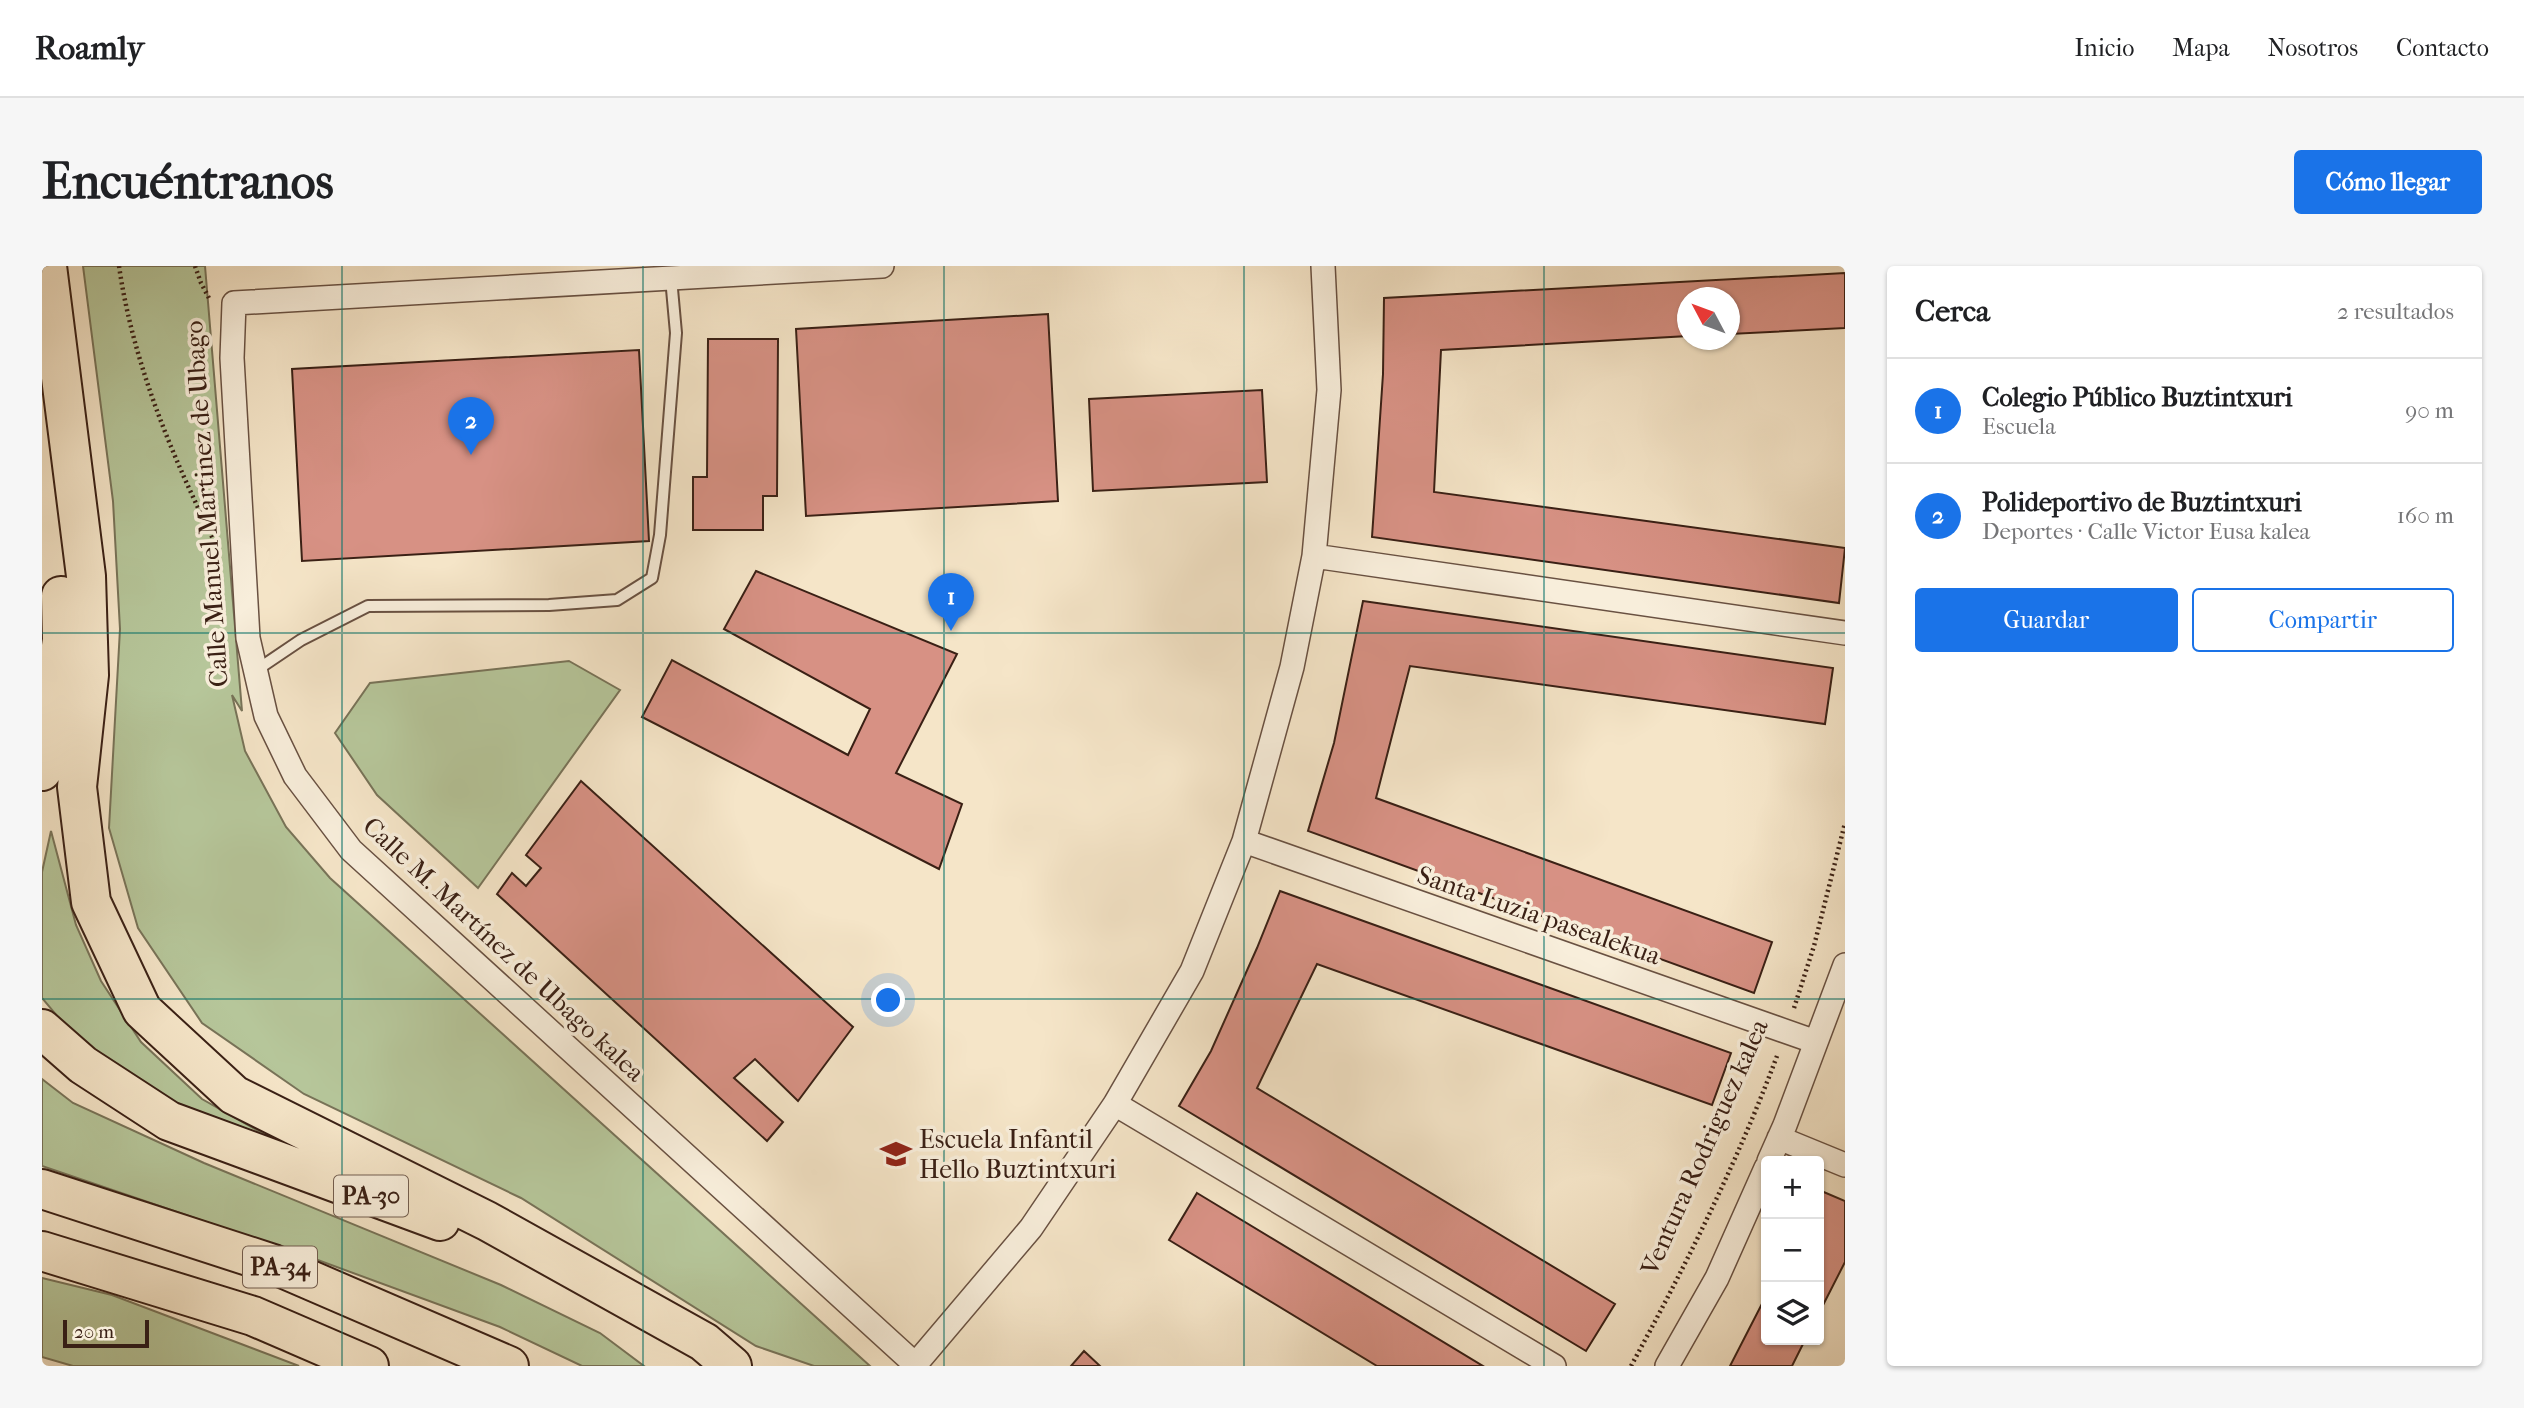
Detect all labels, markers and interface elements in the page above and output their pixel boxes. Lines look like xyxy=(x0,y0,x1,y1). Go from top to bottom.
text: Roamly xyxy=(35,29,144,68)
text: Inicio xyxy=(2074,34,2134,62)
text: Mapa xyxy=(2172,34,2230,62)
text: Nosotros xyxy=(2268,34,2358,62)
text: Contacto xyxy=(2396,34,2489,62)
button: Cómo llegar xyxy=(2294,150,2482,214)
text: Encuéntranos xyxy=(42,153,334,211)
north arrow xyxy=(1677,287,1740,350)
text: Cerca xyxy=(1915,294,1990,329)
text: 2 resultados xyxy=(2337,298,2454,325)
street label: Calle Manuel Martinez de Ubago xyxy=(178,320,235,688)
text: Colegio Público Buztintxuri xyxy=(1982,382,2292,413)
pin: 2 xyxy=(448,397,494,455)
text: 1 xyxy=(1934,397,1942,424)
text: 90 m xyxy=(2405,397,2454,424)
text: Escuela xyxy=(1982,413,2056,440)
text: Polideportivo de Buztintxuri xyxy=(1982,487,2302,518)
text: 2 xyxy=(1932,502,1944,529)
text: 160 m xyxy=(2397,502,2454,529)
text: Deportes · Calle Victor Eusa kalea xyxy=(1982,518,2310,545)
pin: 1 xyxy=(928,573,974,631)
button: Guardar xyxy=(1915,588,2178,652)
button: Compartir xyxy=(2192,588,2454,652)
street label: Calle M. Martínez de Ubago kalea xyxy=(356,811,652,1089)
street label: Santa Luzia pasealekua xyxy=(1413,859,1665,972)
your location xyxy=(871,983,905,1017)
street label: Ventura Rodriguez kalea xyxy=(1634,1014,1775,1281)
place label: Escuela Infantil Hello Buztintxuri xyxy=(919,1124,1117,1185)
school or university icon: Escuela Infantil Hello Buztintxuri xyxy=(879,1137,913,1171)
map controls xyxy=(1761,1156,1824,1345)
button: + xyxy=(1761,1156,1824,1219)
road number: PA-30 xyxy=(334,1176,408,1216)
button: − xyxy=(1761,1219,1824,1282)
road number: PA-34 xyxy=(243,1247,317,1287)
button: layers xyxy=(1761,1282,1824,1345)
scale bar xyxy=(63,1317,149,1349)
text: 20 m xyxy=(74,1321,114,1343)

